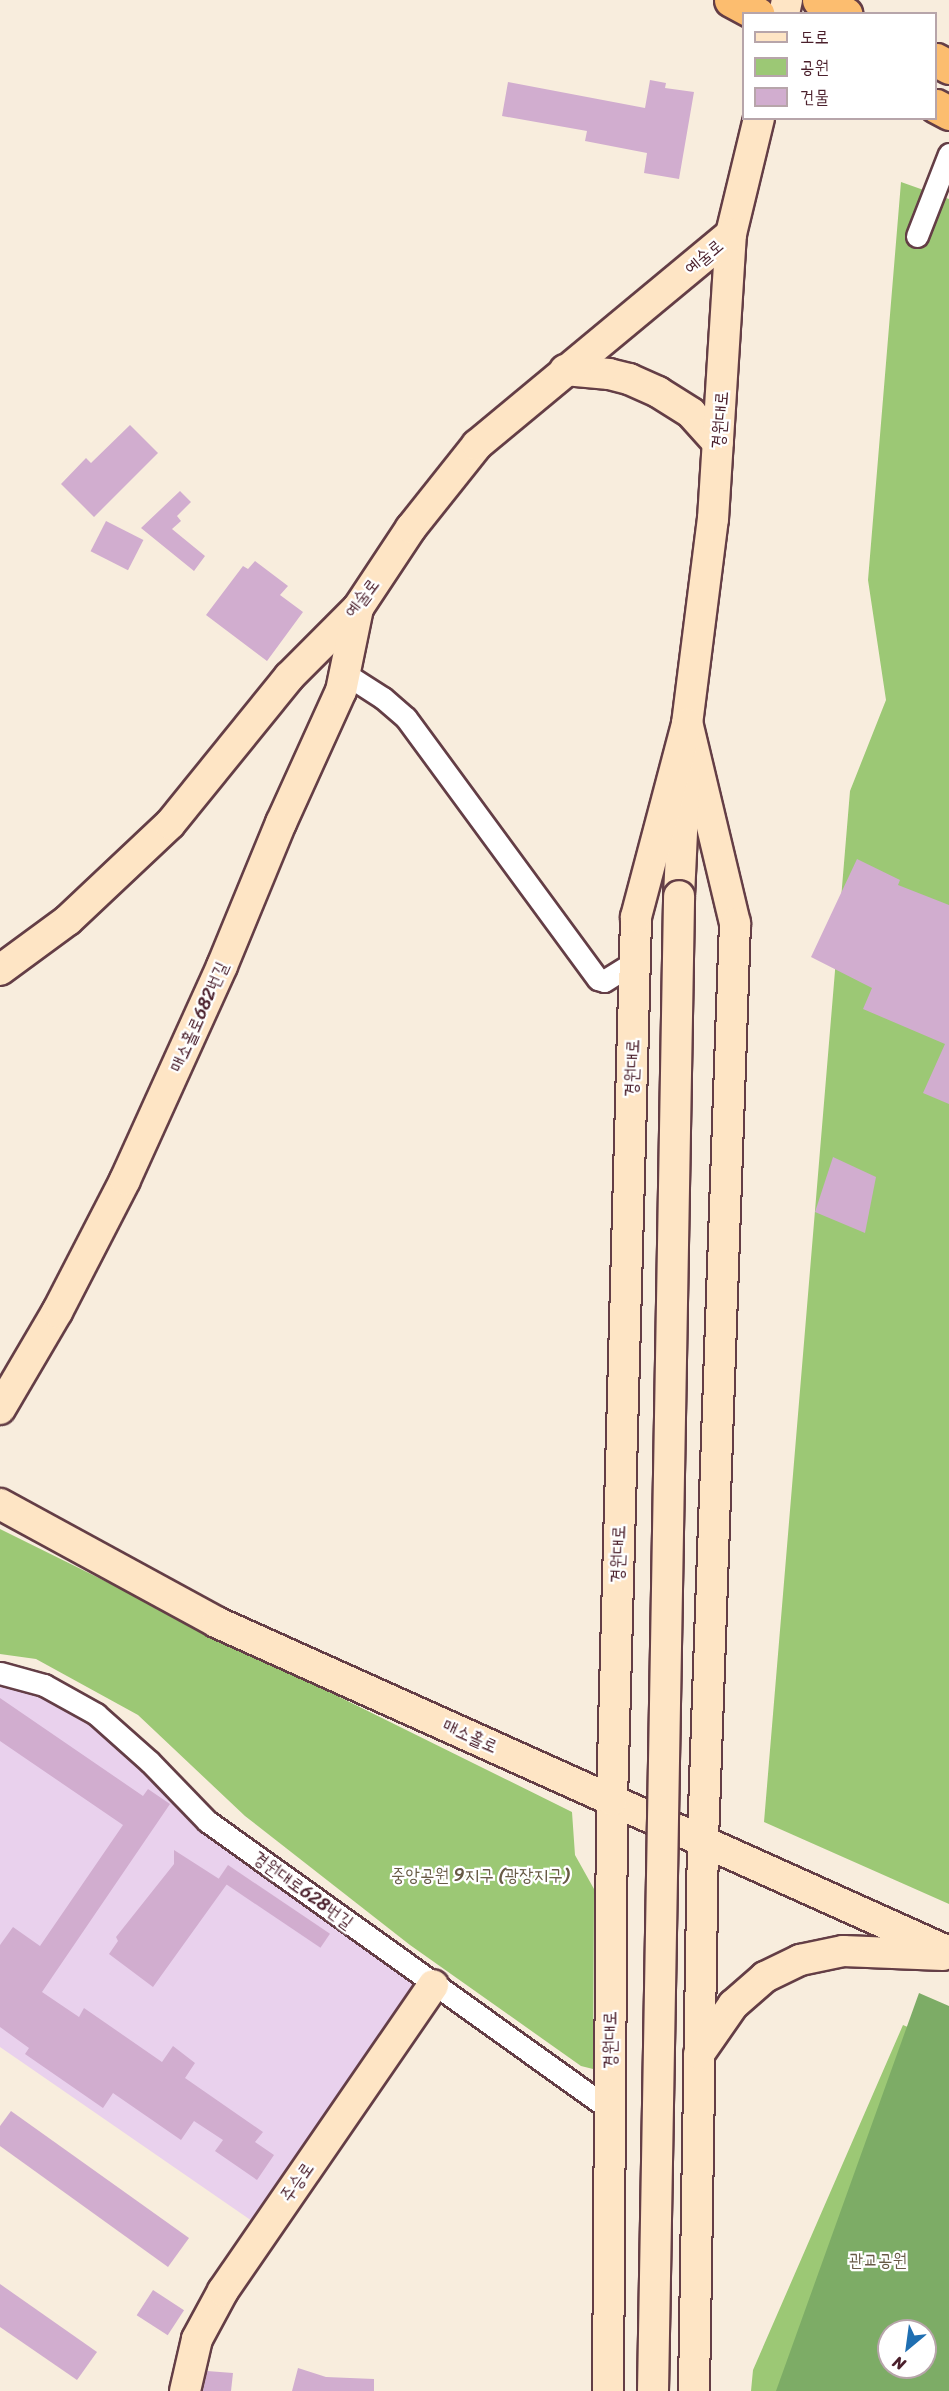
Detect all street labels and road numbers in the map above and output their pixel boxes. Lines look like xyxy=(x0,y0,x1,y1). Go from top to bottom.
street label: 예술로 xyxy=(680,235,728,279)
street label: 경원대로 xyxy=(707,390,733,450)
street label: 예술로 xyxy=(340,574,384,622)
street label: 매소홀로682번길 xyxy=(165,959,233,1075)
street label: 경원대로 xyxy=(620,1039,644,1097)
street label: 경원대로 xyxy=(606,1525,630,1583)
street label: 매소홀로 xyxy=(439,1714,501,1758)
street label: 경원대로628번길 xyxy=(249,1846,357,1934)
street label: 경원대로 xyxy=(599,2011,621,2069)
street label: 주승로 xyxy=(276,2158,318,2206)

